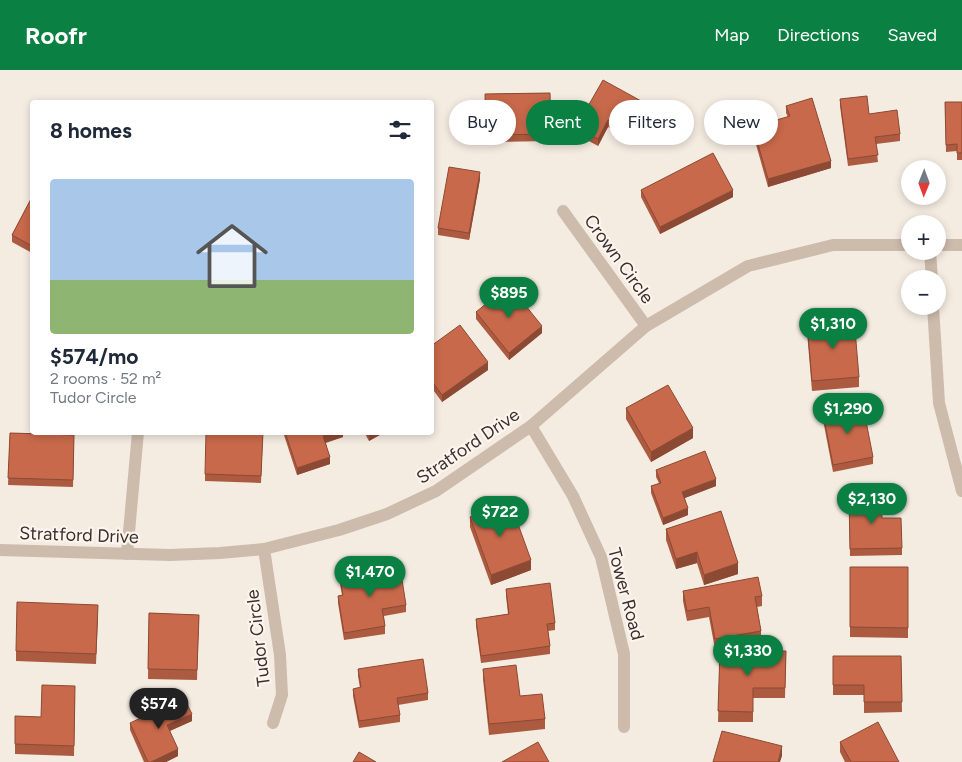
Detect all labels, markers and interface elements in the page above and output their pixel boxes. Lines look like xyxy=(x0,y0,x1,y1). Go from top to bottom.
text: Roofr xyxy=(25,21,87,50)
text: Map xyxy=(714,24,749,46)
text: Directions xyxy=(777,24,859,46)
text: Saved xyxy=(887,24,937,46)
chip: Buy xyxy=(449,100,516,145)
chip: Rent xyxy=(526,100,599,145)
chip: Filters xyxy=(609,100,694,145)
chip: New xyxy=(704,100,778,145)
icon: filters xyxy=(386,116,414,144)
text: 8 homes xyxy=(50,118,132,143)
north arrow xyxy=(901,160,946,205)
map controls xyxy=(901,160,946,315)
street label: Crown Circle xyxy=(579,210,659,308)
icon: home xyxy=(187,211,277,301)
button: + xyxy=(901,215,946,260)
button: − xyxy=(901,270,946,315)
pin: $895 xyxy=(479,276,539,319)
text: $895 xyxy=(490,283,528,302)
pin: $1,310 xyxy=(792,308,874,350)
text: $1,310 xyxy=(810,314,856,333)
text: $574/mo xyxy=(50,344,138,369)
text: 2 rooms · 52 m² xyxy=(50,369,161,388)
text: Tudor Circle xyxy=(50,388,137,407)
pin: $1,290 xyxy=(807,392,889,435)
text: $1,290 xyxy=(824,399,872,418)
street label: Stratford Drive xyxy=(412,403,524,489)
pin: $2,130 xyxy=(831,482,913,525)
text: $2,130 xyxy=(848,489,896,508)
pin: $722 xyxy=(470,496,530,538)
text: $722 xyxy=(482,502,518,521)
street label: Stratford Drive xyxy=(19,522,139,548)
street label: Tower Road xyxy=(603,545,649,643)
pin: $1,470 xyxy=(329,556,411,598)
text: $1,470 xyxy=(345,562,395,581)
street label: Tudor Circle xyxy=(241,588,275,688)
pin: $1,330 xyxy=(707,634,789,677)
text: $1,330 xyxy=(724,641,772,660)
pin: $574 xyxy=(129,688,189,730)
text: $574 xyxy=(140,694,178,713)

